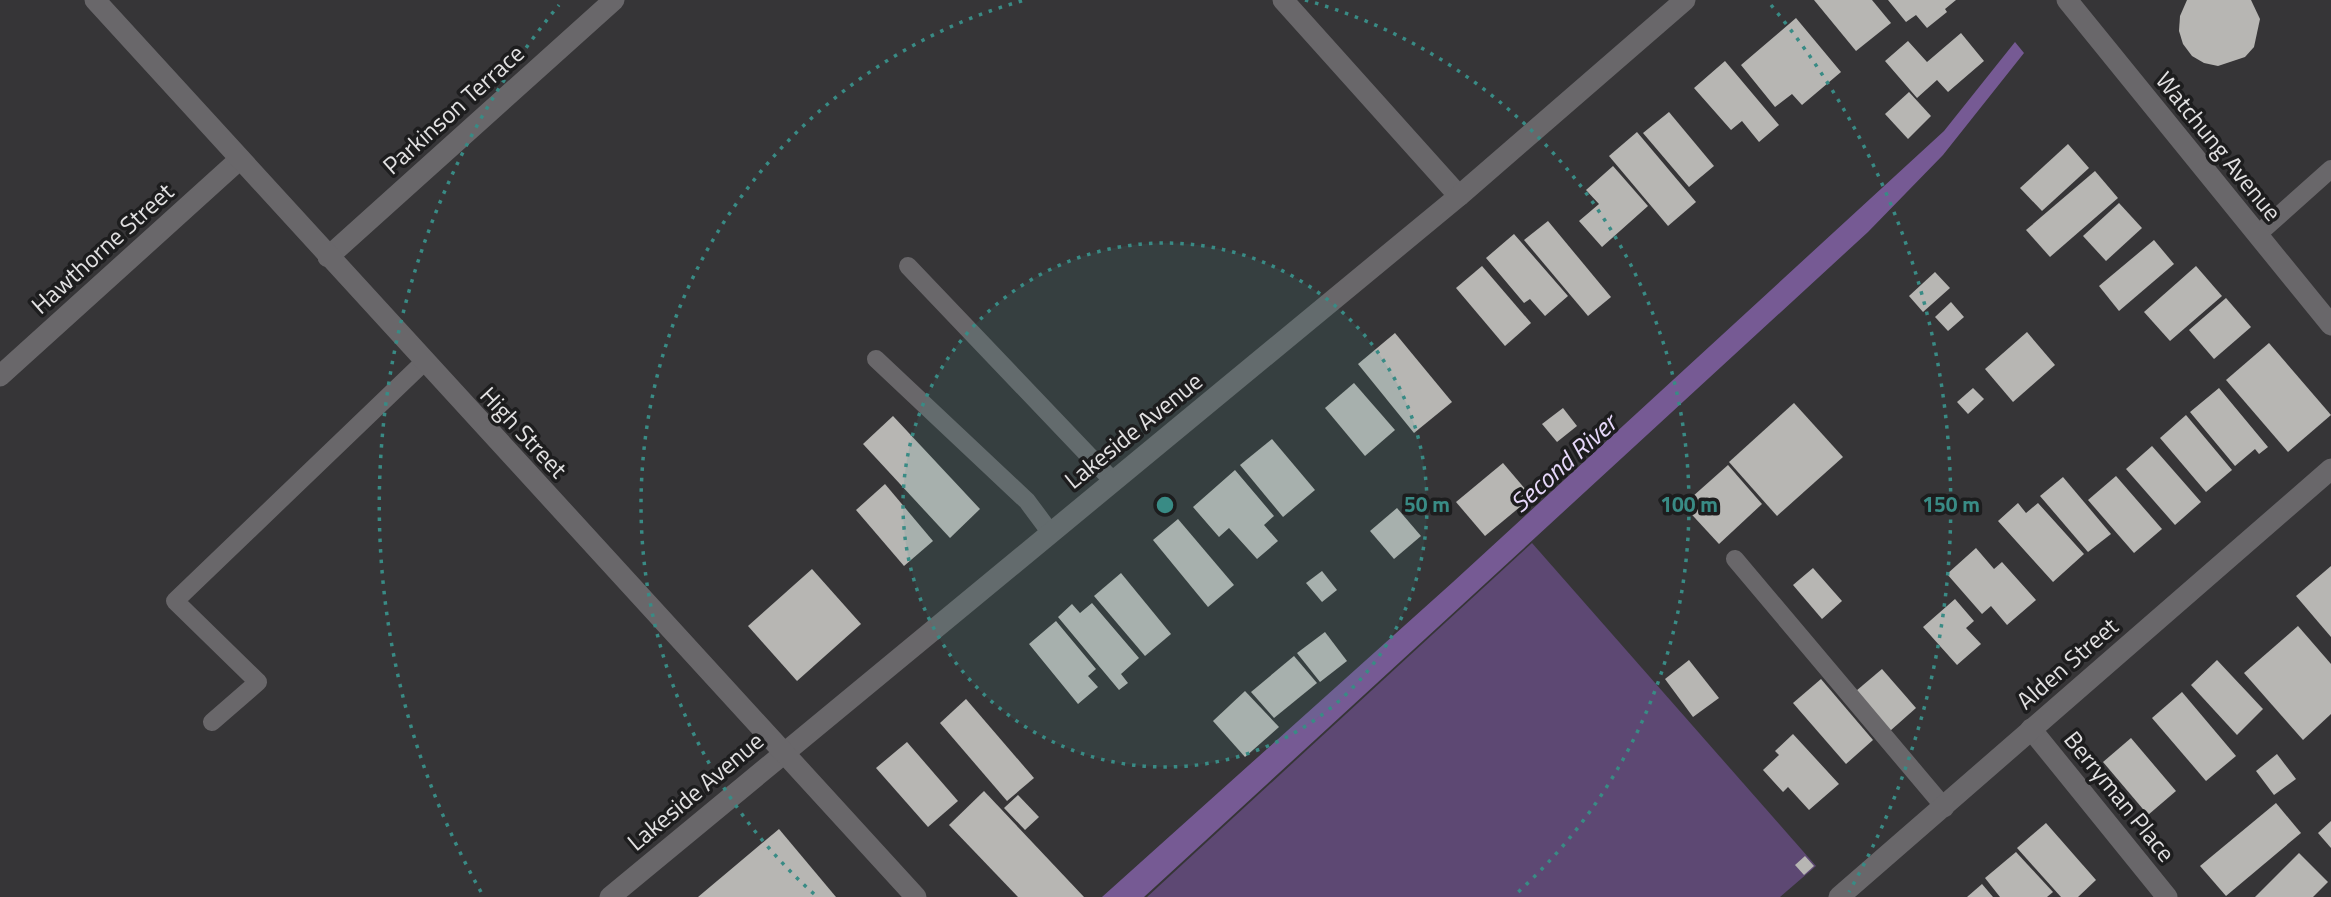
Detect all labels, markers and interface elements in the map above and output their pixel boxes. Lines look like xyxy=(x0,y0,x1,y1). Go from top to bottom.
street label: Parkinson Terrace xyxy=(374,35,532,183)
street label: Watchung Avenue xyxy=(2147,64,2291,228)
street label: Hawthorne Street xyxy=(23,174,182,322)
street label: Lakeside Avenue xyxy=(1056,363,1210,497)
street label: High Street xyxy=(472,378,576,486)
water label: Second River xyxy=(1501,403,1627,522)
text: 50 m xyxy=(1404,488,1450,520)
text: 100 m xyxy=(1660,488,1718,520)
text: 150 m xyxy=(1922,488,1980,520)
centre of rings xyxy=(1153,493,1177,517)
street label: Alden Street xyxy=(2008,608,2126,717)
street label: Lakeside Avenue xyxy=(619,723,771,859)
street label: Berryman Place xyxy=(2056,723,2184,869)

